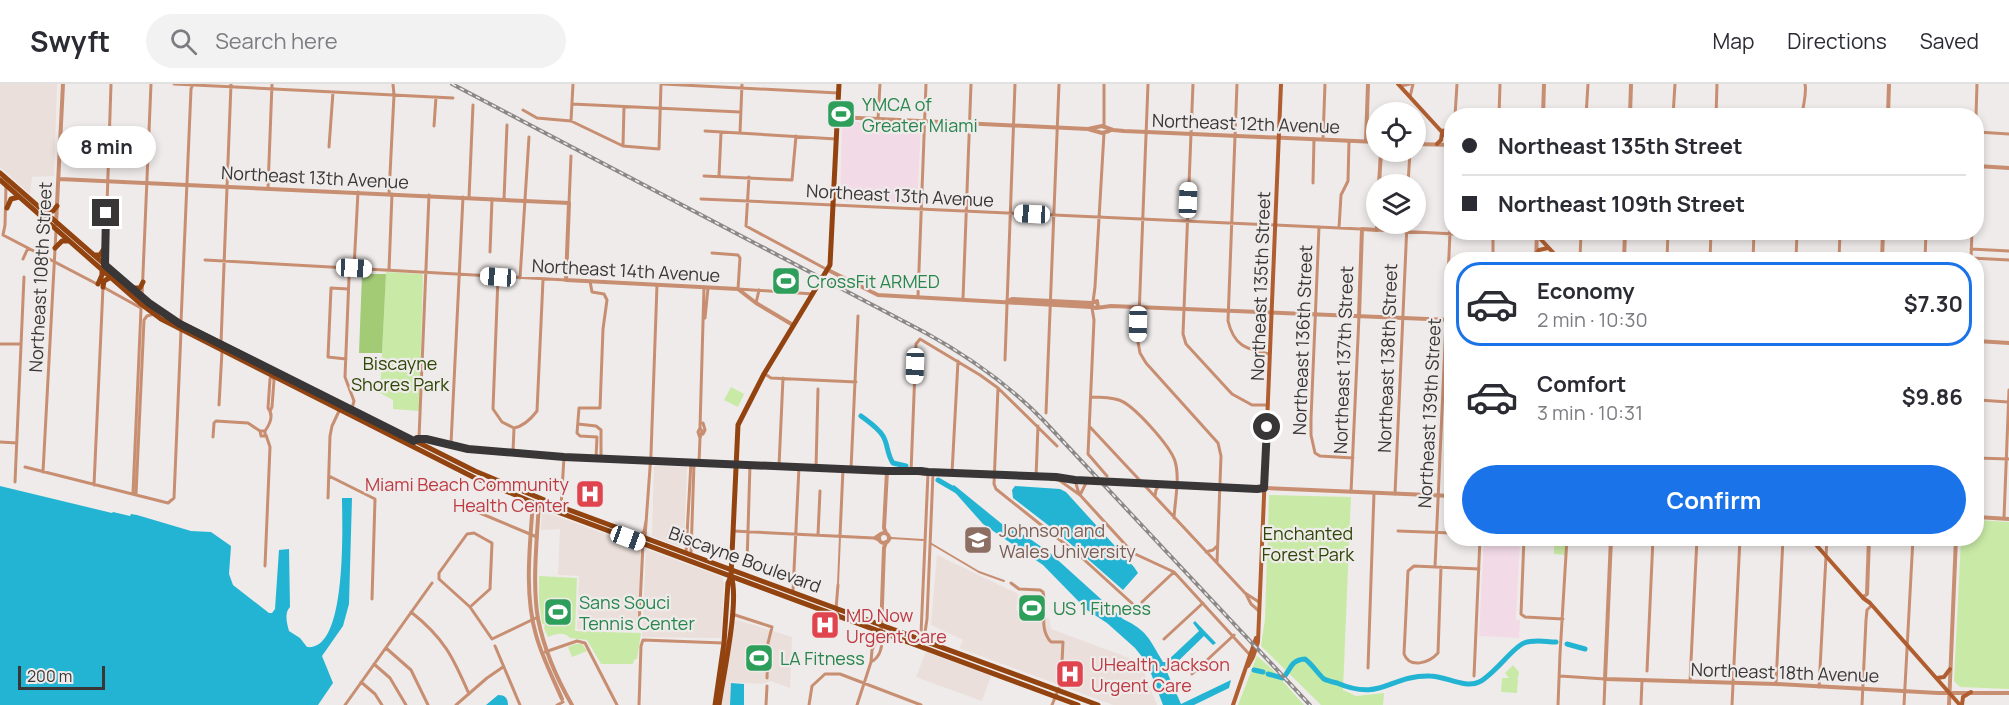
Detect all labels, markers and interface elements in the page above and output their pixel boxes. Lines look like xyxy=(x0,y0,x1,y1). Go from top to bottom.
search box xyxy=(146,14,566,68)
text: Swyft xyxy=(30,22,110,60)
icon: search xyxy=(167,25,200,58)
text: Search here xyxy=(215,26,338,56)
text: Map xyxy=(1713,27,1754,55)
text: Directions xyxy=(1787,27,1887,55)
text: Saved xyxy=(1920,27,1979,55)
place label: YMCA of Greater Miami xyxy=(862,92,978,137)
sports icon: YMCA of Greater Miami xyxy=(825,98,857,130)
map controls xyxy=(1366,102,1426,234)
button: locate xyxy=(1366,102,1426,162)
street label: Northeast 12th Avenue xyxy=(1151,108,1341,138)
callout: 8 min xyxy=(57,126,156,168)
text: Northeast 135th Street xyxy=(1498,131,1743,161)
text: 8 min xyxy=(80,133,133,160)
street label: Northeast 13th Avenue xyxy=(220,160,410,194)
button: layers xyxy=(1366,174,1426,234)
street label: Northeast 13th Avenue xyxy=(805,178,995,212)
street label: Northeast 108th Street xyxy=(23,181,57,373)
car xyxy=(1178,182,1198,218)
text: Northeast 109th Street xyxy=(1498,189,1745,219)
street label: Northeast 135th Street xyxy=(1245,191,1275,381)
route end xyxy=(92,199,119,226)
car xyxy=(1014,204,1050,224)
street label: Northeast 136th Street xyxy=(1287,244,1317,436)
street label: Northeast 14th Avenue xyxy=(531,253,721,287)
car xyxy=(336,258,372,278)
street label: Northeast 138th Street xyxy=(1372,263,1402,453)
sports icon: CrossFit ARMED xyxy=(770,265,802,297)
street label: Northeast 137th Street xyxy=(1328,265,1358,455)
car xyxy=(479,267,517,287)
place label: CrossFit ARMED xyxy=(807,269,940,293)
text: Economy xyxy=(1537,276,1635,306)
icon: car xyxy=(1465,277,1519,331)
text: $7.30 xyxy=(1904,289,1963,319)
car xyxy=(1129,306,1147,342)
text: 2 min · 10:30 xyxy=(1537,306,1648,333)
street label: Northeast 139th Street xyxy=(1412,317,1446,509)
car xyxy=(905,348,925,384)
park label: Biscayne Shores Park xyxy=(351,351,450,396)
text: Comfort xyxy=(1537,369,1626,399)
icon: car xyxy=(1465,370,1519,424)
text: $9.86 xyxy=(1902,382,1963,412)
text: 3 min · 10:31 xyxy=(1537,399,1643,426)
route start xyxy=(1253,413,1280,440)
button: Confirm xyxy=(1462,465,1966,534)
place label: Miami Beach Community Health Center xyxy=(365,472,570,517)
hospital icon: Miami Beach Community Health Center xyxy=(574,478,606,510)
place label: Johnson and Wales University xyxy=(999,518,1136,563)
street label: Biscayne Boulevard xyxy=(665,520,825,598)
park label: Enchanted Forest Park xyxy=(1262,521,1355,566)
car xyxy=(608,523,648,553)
school or university icon: Johnson and Wales University xyxy=(962,524,994,556)
place label: Sans Souci Tennis Center xyxy=(579,590,695,635)
sports icon: US 1 Fitness xyxy=(1016,592,1048,624)
sports icon: Sans Souci Tennis Center xyxy=(542,596,574,628)
place label: US 1 Fitness xyxy=(1053,596,1151,620)
place label: MD Now Urgent Care xyxy=(846,603,947,648)
hospital icon: MD Now Urgent Care xyxy=(809,609,841,641)
sports icon: LA Fitness xyxy=(743,642,775,674)
place label: LA Fitness xyxy=(780,646,865,670)
place label: UHealth Jackson Urgent Care xyxy=(1091,652,1230,697)
street label: Northeast 18th Avenue xyxy=(1690,657,1880,687)
hospital icon: UHealth Jackson Urgent Care xyxy=(1054,658,1086,690)
scale bar xyxy=(18,663,105,690)
text: 200 m xyxy=(27,665,72,687)

